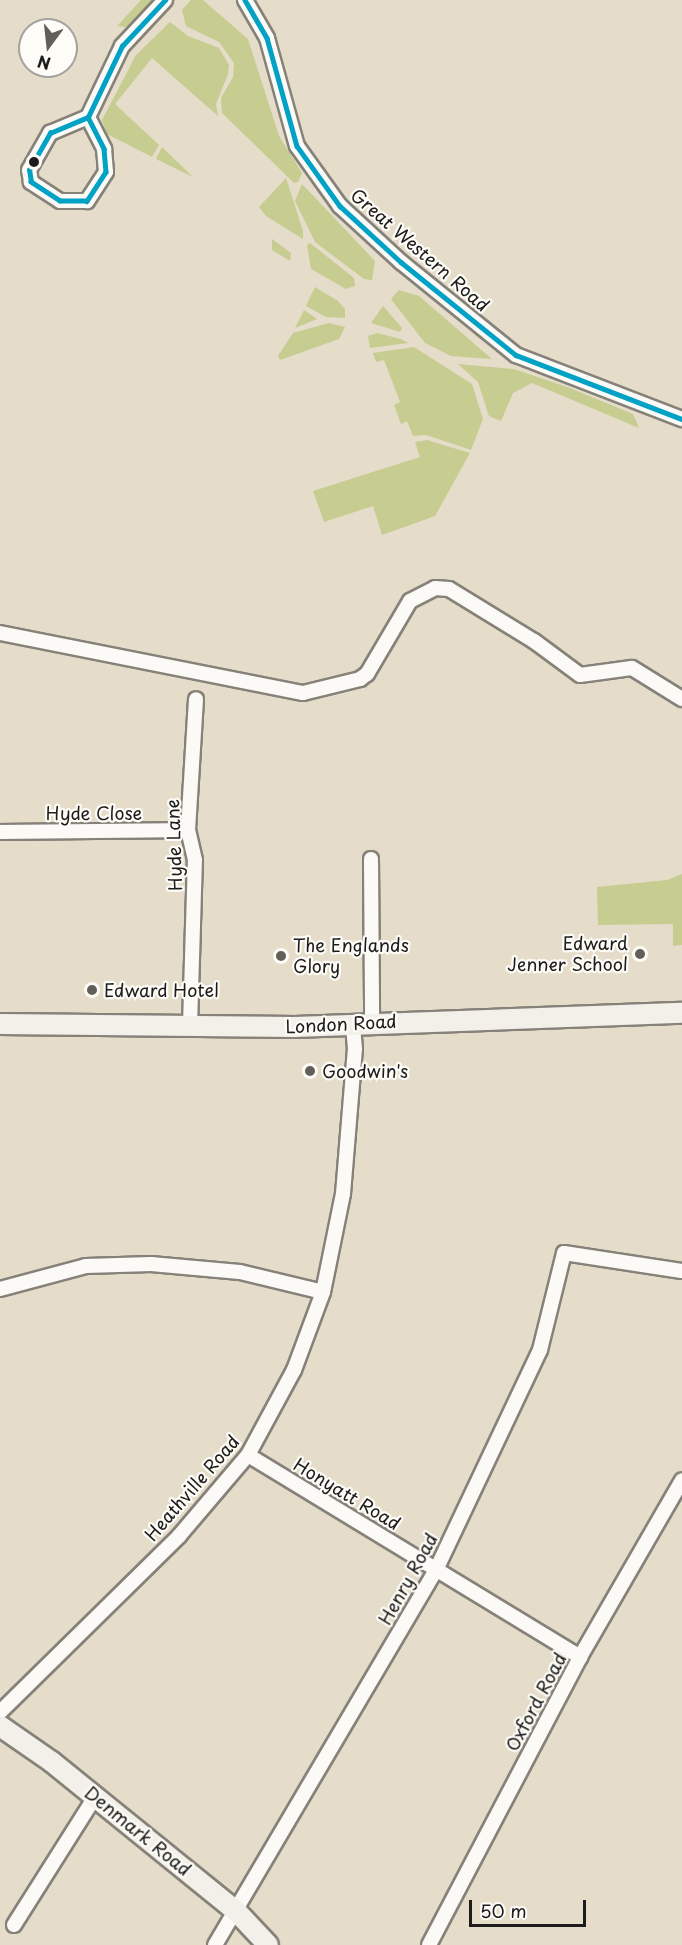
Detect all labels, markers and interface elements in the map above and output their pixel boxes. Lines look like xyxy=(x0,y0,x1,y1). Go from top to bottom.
north arrow xyxy=(18,18,78,78)
text: N xyxy=(35,50,53,77)
unlabelled marker xyxy=(28,156,40,168)
street label: Great Western Road xyxy=(346,184,494,316)
street label: Hyde Lane xyxy=(162,799,186,891)
street label: Hyde Close xyxy=(46,802,142,824)
place label: Edward Jenner School xyxy=(506,933,628,976)
place label: The Englands Glory xyxy=(293,935,409,978)
marker: Edward Jenner School xyxy=(633,947,647,961)
marker: The Englands Glory xyxy=(274,949,288,963)
place label: Edward Hotel xyxy=(104,979,221,1001)
marker: Edward Hotel xyxy=(85,983,99,997)
street label: London Road xyxy=(285,1010,397,1038)
place label: Goodwin's xyxy=(322,1060,408,1082)
marker: Goodwin's xyxy=(303,1064,317,1078)
street label: Heathville Road xyxy=(140,1430,244,1546)
street label: Honyatt Road xyxy=(290,1454,404,1534)
street label: Henry Road xyxy=(374,1529,442,1629)
street label: Oxford Road xyxy=(501,1649,571,1755)
street label: Denmark Road xyxy=(80,1781,196,1881)
scale bar xyxy=(472,1888,589,1926)
text: 50 m xyxy=(480,1897,527,1924)

